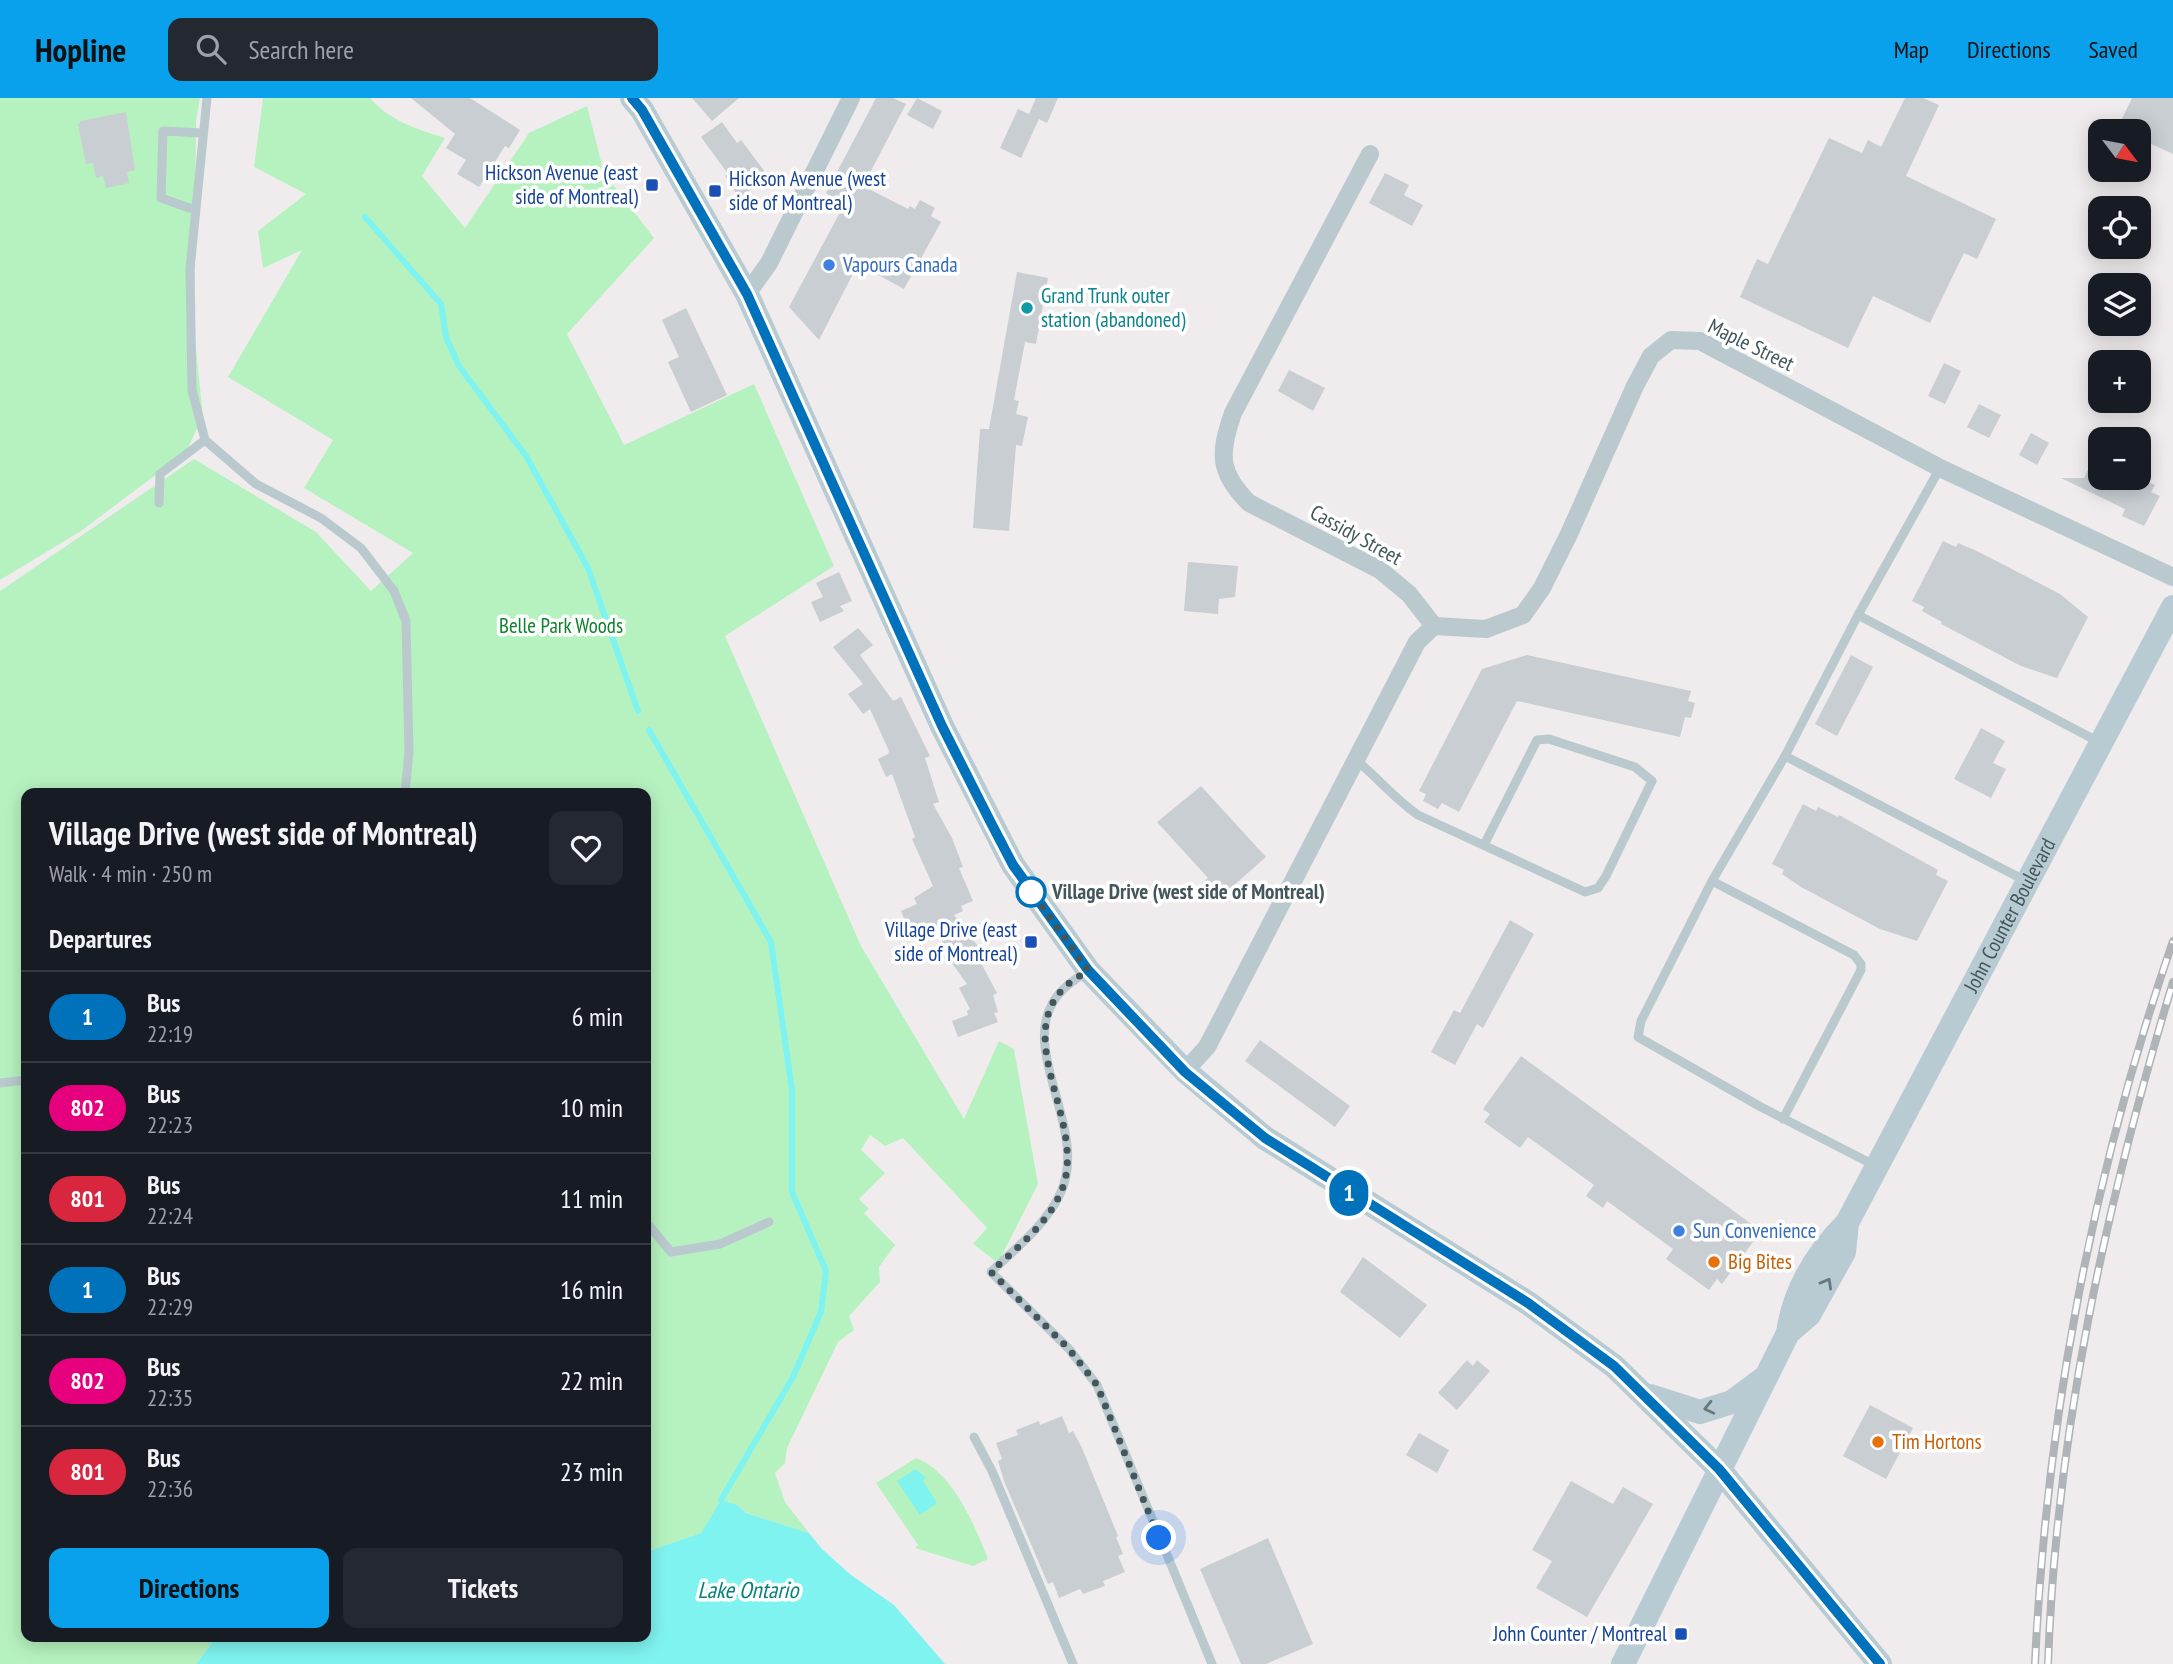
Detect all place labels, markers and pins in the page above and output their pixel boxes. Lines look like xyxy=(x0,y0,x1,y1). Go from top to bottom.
place label: Hickson Avenue (east side of Montreal) xyxy=(485,159,638,210)
place label: Hickson Avenue (west side of Montreal) xyxy=(729,165,886,216)
marker: Hickson Avenue (east side of Montreal) xyxy=(644,177,660,193)
marker: Hickson Avenue (west side of Montreal) xyxy=(707,183,723,199)
place label: Vapours Canada xyxy=(842,251,958,278)
marker: Vapours Canada xyxy=(821,257,837,273)
place label: Grand Trunk outer station (abandoned) xyxy=(1041,282,1186,333)
marker: Grand Trunk outer station (abandoned) xyxy=(1019,300,1035,316)
marker: Village Drive (west side of Montreal) xyxy=(1016,877,1046,907)
place label: Village Drive (west side of Montreal) xyxy=(1051,878,1325,905)
place label: Village Drive (east side of Montreal) xyxy=(884,916,1017,967)
marker: Village Drive (east side of Montreal) xyxy=(1023,934,1039,950)
place label: Sun Convenience xyxy=(1693,1217,1816,1244)
marker: Sun Convenience xyxy=(1671,1223,1687,1239)
place label: Big Bites xyxy=(1728,1248,1792,1275)
marker: Big Bites xyxy=(1706,1254,1722,1270)
place label: Tim Hortons xyxy=(1892,1428,1982,1455)
marker: Tim Hortons xyxy=(1870,1434,1886,1450)
place label: John Counter / Montreal xyxy=(1492,1620,1667,1647)
marker: John Counter / Montreal xyxy=(1673,1626,1689,1642)

